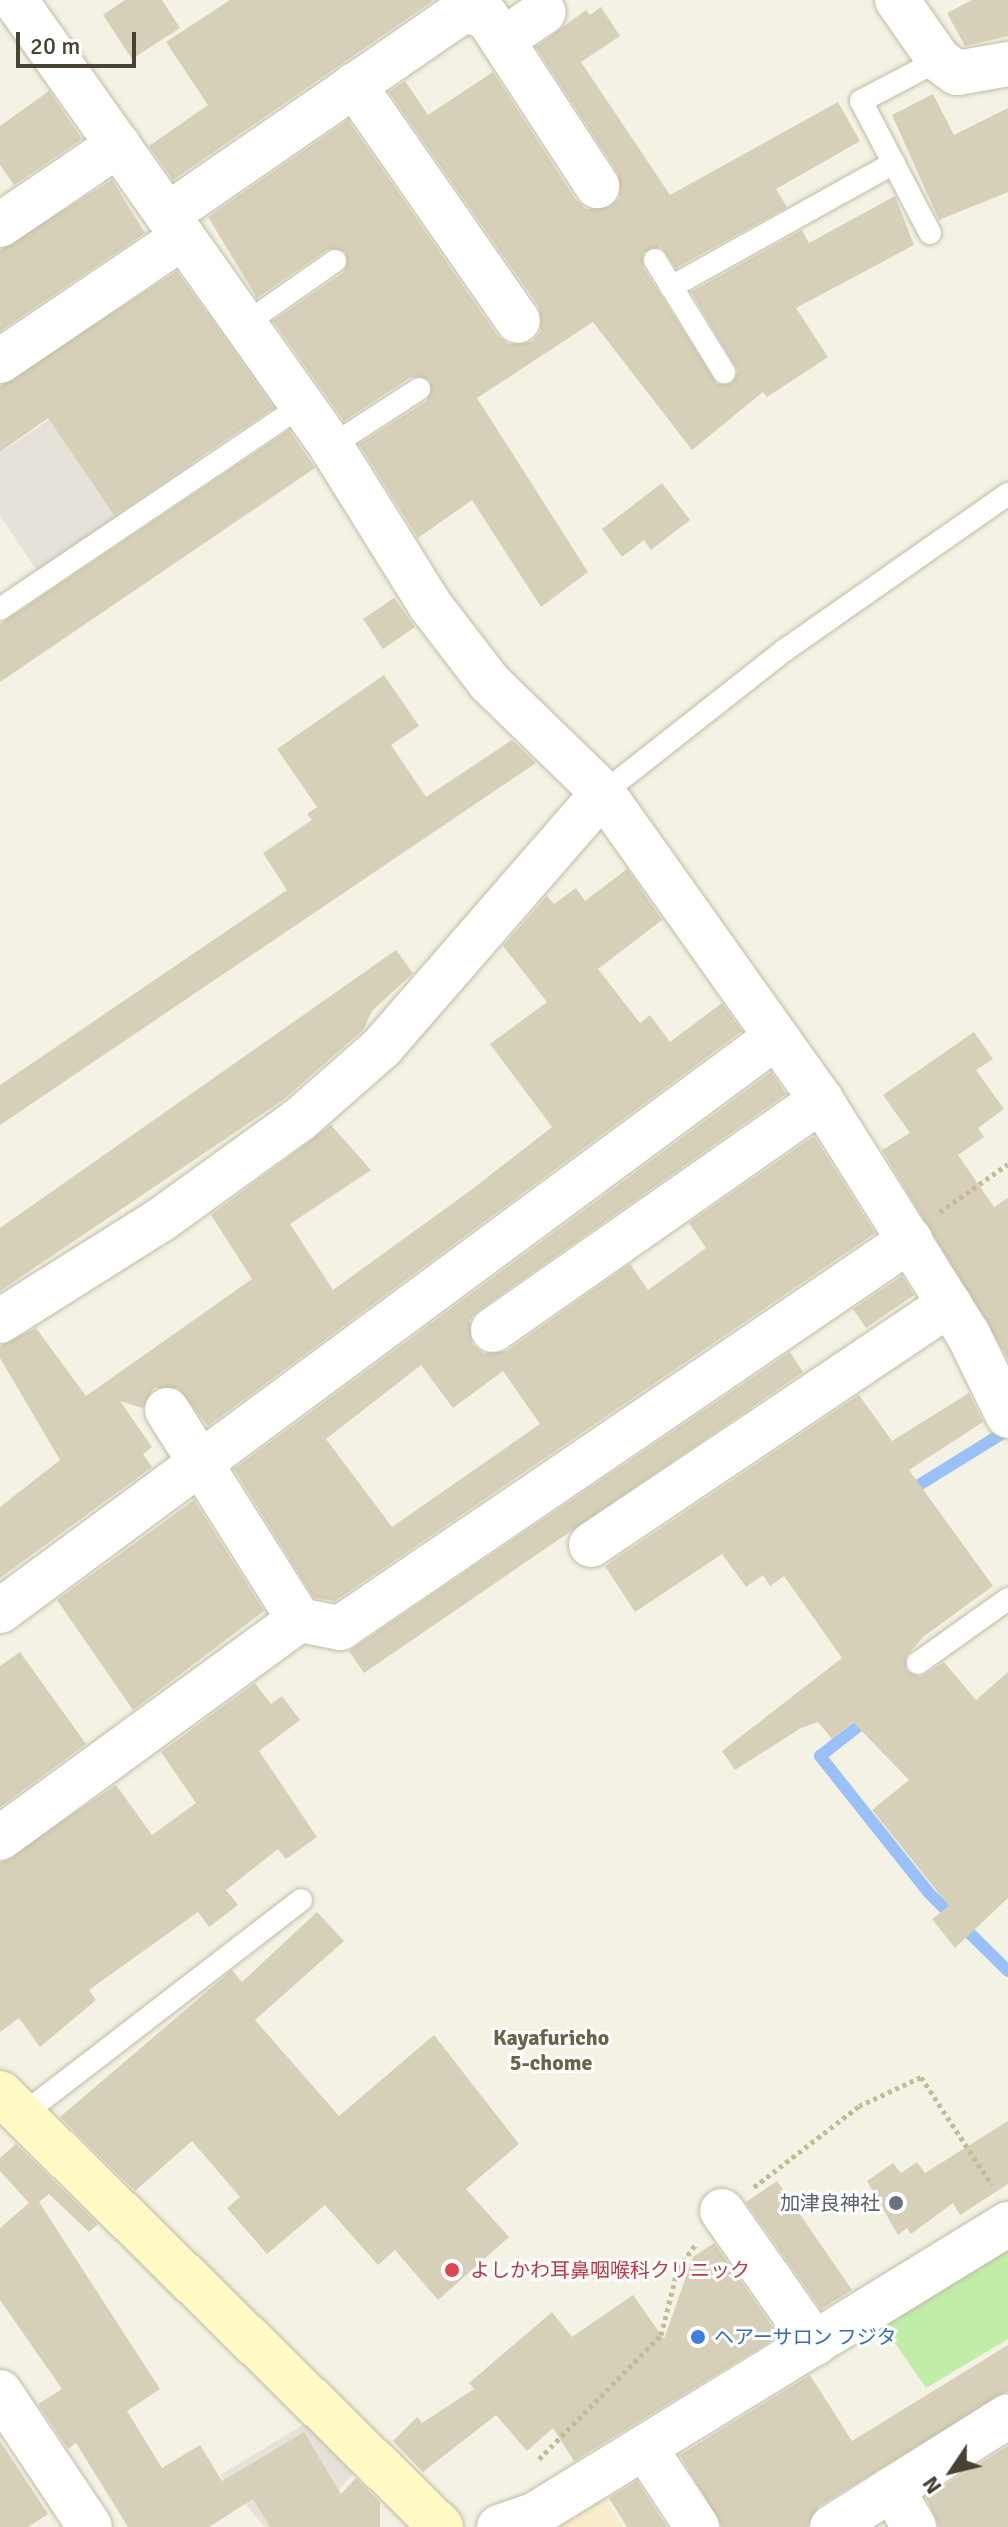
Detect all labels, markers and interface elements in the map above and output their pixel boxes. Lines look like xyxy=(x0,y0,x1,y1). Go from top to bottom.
scale bar xyxy=(20,16,140,66)
text: 20 m xyxy=(30,31,80,61)
district label: Kayafuricho 5-chome xyxy=(493,2024,609,2076)
place label: 加津良神社 xyxy=(780,2191,880,2215)
marker: 加津良神社 xyxy=(887,2194,905,2212)
place label: よしかわ耳鼻咽喉科クリニック xyxy=(470,2258,750,2282)
marker: よしかわ耳鼻咽喉科クリニック xyxy=(441,2259,463,2281)
place label: ヘアーサロン フジタ xyxy=(714,2325,897,2349)
marker: ヘアーサロン フジタ xyxy=(689,2328,707,2346)
north arrow xyxy=(912,2431,992,2511)
text: N xyxy=(916,2471,947,2499)

